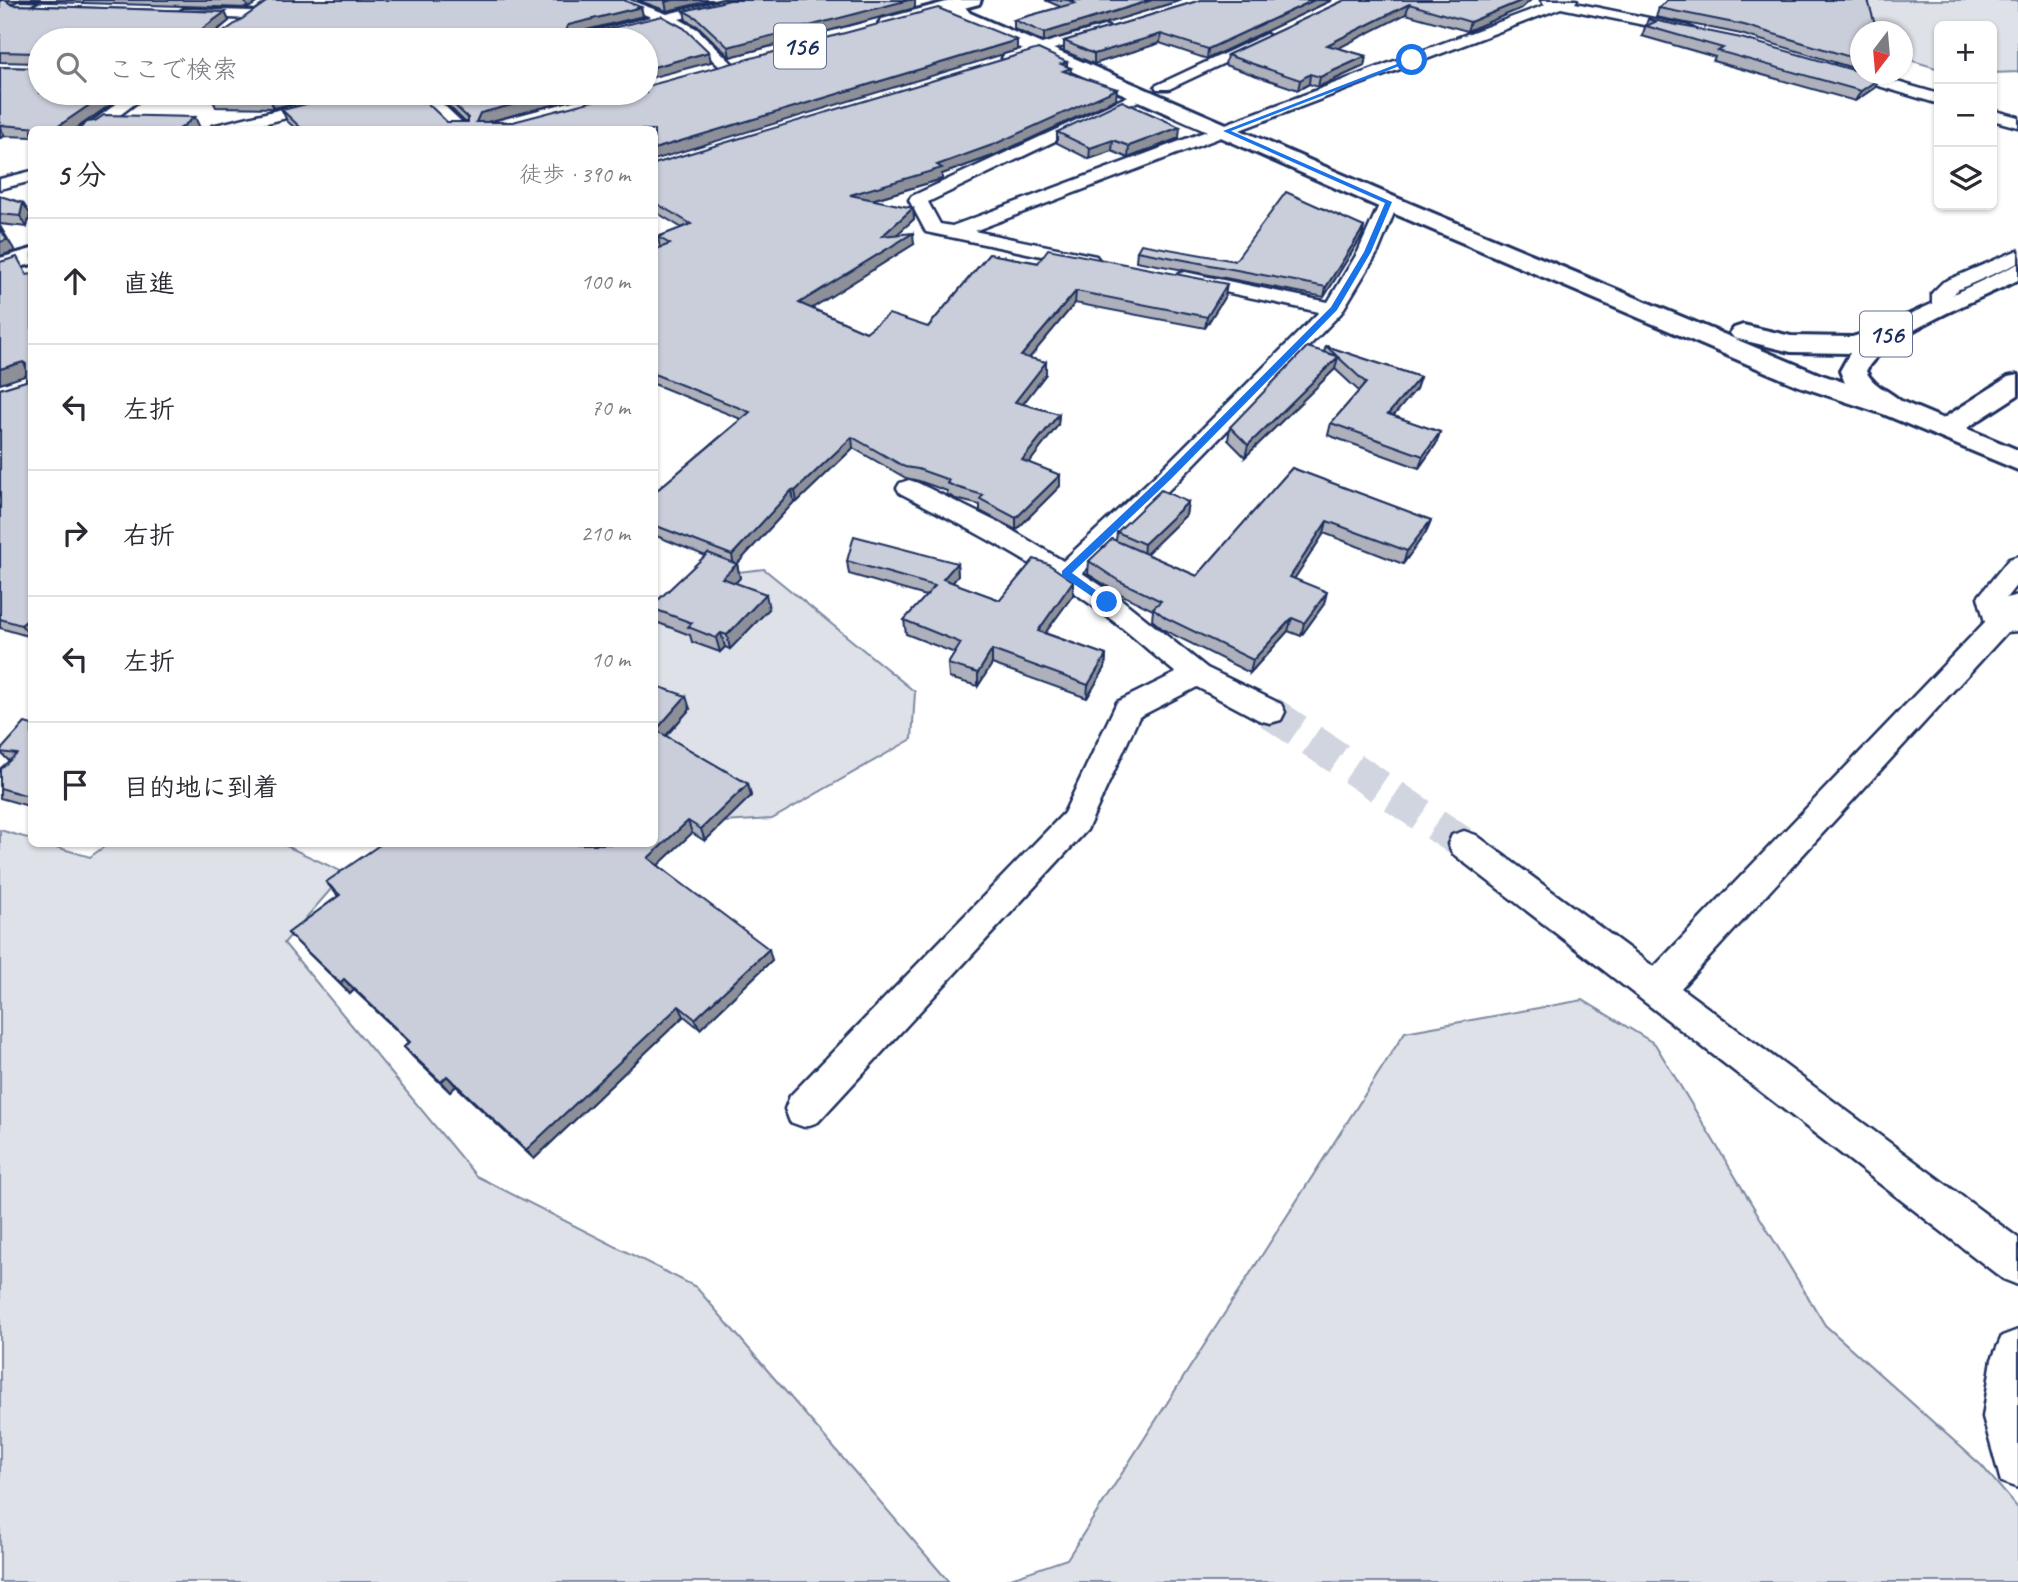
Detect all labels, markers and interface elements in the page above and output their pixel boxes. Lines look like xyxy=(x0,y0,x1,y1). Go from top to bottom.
north arrow xyxy=(1850,21,1913,84)
map controls xyxy=(1934,21,1997,210)
button: + xyxy=(1934,21,1997,84)
road number: 156 xyxy=(774,23,826,68)
search box xyxy=(28,28,658,105)
route start xyxy=(1396,44,1427,75)
icon: search xyxy=(52,48,90,86)
text: ここで検索 xyxy=(108,53,238,86)
button: − xyxy=(1934,84,1997,147)
button: layers xyxy=(1934,147,1997,210)
text: 5 分 xyxy=(56,156,106,194)
text: 徒歩 · 390 m xyxy=(519,160,630,189)
icon: ahead xyxy=(56,262,94,300)
text: 直進 xyxy=(123,267,175,300)
text: 100 m xyxy=(581,267,630,296)
road number: 156 xyxy=(1860,312,1912,356)
icon: left xyxy=(56,388,94,426)
text: 左折 xyxy=(123,393,175,426)
text: 70 m xyxy=(591,393,630,422)
icon: right xyxy=(56,514,94,552)
text: 右折 xyxy=(123,519,175,552)
text: 210 m xyxy=(581,519,630,548)
route end xyxy=(1091,586,1122,617)
icon: left xyxy=(56,640,94,678)
text: 左折 xyxy=(123,645,175,678)
text: 10 m xyxy=(591,645,630,674)
icon: arrive xyxy=(56,766,94,804)
text: 目的地に到着 xyxy=(123,771,279,804)

